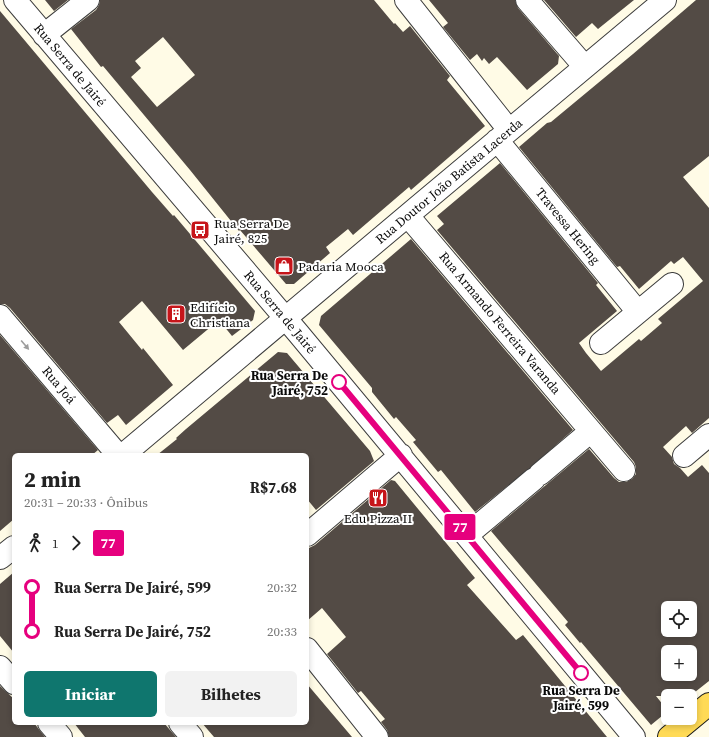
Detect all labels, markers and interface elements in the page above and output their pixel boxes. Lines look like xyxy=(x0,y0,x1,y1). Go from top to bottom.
street label: Rua Serra de Jairé xyxy=(30,20,110,110)
street label: Rua Doutor João Batista Lacerda xyxy=(372,114,526,248)
street label: Travessa Hering xyxy=(532,184,604,268)
place label: Rua Serra De Jairé, 825 xyxy=(213,215,290,247)
bus stop icon: Rua Serra De Jairé, 825 xyxy=(189,219,211,241)
street label: Rua Armando Ferreira Varanda xyxy=(435,248,565,398)
shop icon: Padaria Mooca xyxy=(273,255,295,277)
place label: Padaria Mooca xyxy=(298,258,384,275)
street label: Rua Serra de Jairé xyxy=(240,267,320,357)
place label: Edifício Christiana xyxy=(190,299,251,331)
building icon: Edifício Christiana xyxy=(165,303,187,325)
one-way arrow xyxy=(21,340,30,351)
street label: Rua Joá xyxy=(38,363,80,408)
place label: Rua Serra De Jairé, 752 xyxy=(251,367,328,399)
marker: Rua Serra De Jairé, 752 xyxy=(331,374,347,390)
text: 2 min xyxy=(24,464,81,494)
text: R$7.68 xyxy=(250,477,297,498)
restaurant icon: Edu Pizza II xyxy=(367,487,389,509)
text: 20:31 – 20:33 · Ônibus xyxy=(24,494,148,511)
place label: Edu Pizza II xyxy=(344,510,412,527)
line badge: 77 xyxy=(442,514,478,540)
text: 77 xyxy=(452,517,468,537)
icon: walk xyxy=(24,532,46,554)
icon: forward xyxy=(65,532,87,554)
text: 77 xyxy=(101,533,116,553)
text: 1 xyxy=(52,535,59,552)
text: Rua Serra De Jairé, 599 xyxy=(54,577,211,598)
text: 20:32 xyxy=(267,579,297,596)
map controls xyxy=(661,601,697,725)
button: locate xyxy=(661,601,697,637)
text: Rua Serra De Jairé, 752 xyxy=(54,621,211,642)
text: 20:33 xyxy=(267,623,297,640)
button: + xyxy=(661,645,697,681)
marker: Rua Serra De Jairé, 599 xyxy=(573,665,589,681)
button: Iniciar xyxy=(24,671,157,717)
button: Bilhetes xyxy=(165,671,297,717)
place label: Rua Serra De Jairé, 599 xyxy=(542,682,620,714)
button: − xyxy=(661,689,697,725)

